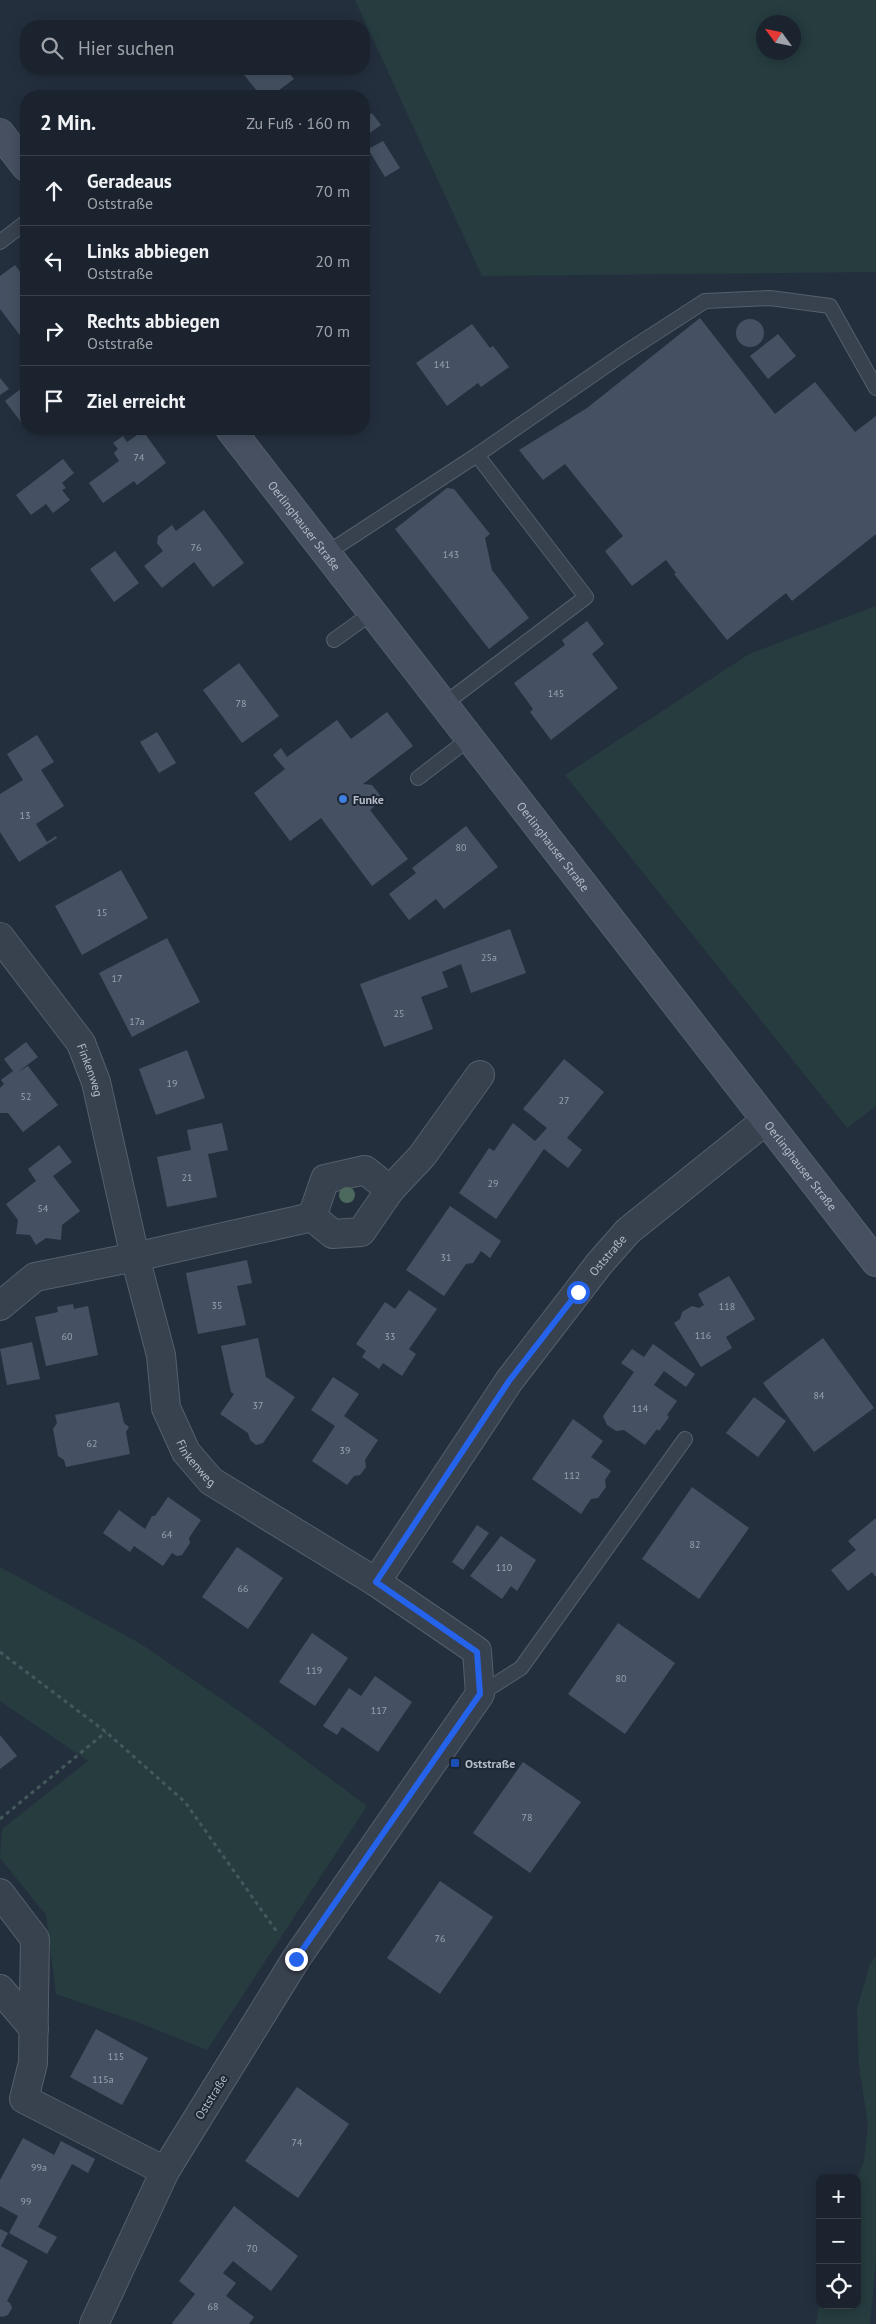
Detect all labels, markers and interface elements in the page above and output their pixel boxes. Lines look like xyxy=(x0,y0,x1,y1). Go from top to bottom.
north arrow xyxy=(756,15,801,60)
search box xyxy=(20,20,370,75)
icon: search xyxy=(38,34,66,62)
text: Hier suchen xyxy=(78,36,174,60)
text: 2 Min. xyxy=(40,109,96,136)
text: Zu Fuß · 160 m xyxy=(246,113,350,133)
text: Geradeaus xyxy=(87,169,172,193)
icon: ahead xyxy=(40,177,68,205)
text: 70 m xyxy=(315,181,350,201)
text: Oststraße xyxy=(87,193,153,213)
text: Links abbiegen xyxy=(87,239,209,263)
icon: left xyxy=(40,247,68,275)
text: 20 m xyxy=(315,251,350,271)
text: Oststraße xyxy=(87,263,153,283)
text: Rechts abbiegen xyxy=(87,309,220,333)
icon: right xyxy=(40,317,68,345)
text: 70 m xyxy=(315,321,350,341)
text: Oststraße xyxy=(87,333,153,353)
house number: 141 xyxy=(434,358,450,371)
icon: arrive xyxy=(40,387,68,415)
text: Ziel erreicht xyxy=(87,389,185,413)
house number: 74 xyxy=(134,451,145,464)
street label: Oerlinghauser Straße xyxy=(265,478,344,573)
house number: 76 xyxy=(191,541,201,554)
house number: 143 xyxy=(443,548,459,561)
house number: 145 xyxy=(548,687,564,700)
house number: 78 xyxy=(236,697,246,710)
place label: Funke xyxy=(353,792,384,807)
marker: Funke xyxy=(337,793,349,805)
street label: Oerlinghauser Straße xyxy=(514,798,593,894)
house number: 13 xyxy=(20,809,30,822)
house number: 80 xyxy=(456,841,467,854)
house number: 15 xyxy=(97,906,107,919)
house number: 25a xyxy=(481,951,497,964)
house number: 17 xyxy=(112,972,122,985)
house number: 25 xyxy=(394,1007,404,1020)
house number: 17a xyxy=(129,1015,145,1028)
street label: Finkenweg xyxy=(74,1041,106,1098)
house number: 19 xyxy=(167,1077,177,1090)
house number: 52 xyxy=(21,1090,31,1103)
house number: 27 xyxy=(559,1094,569,1107)
street label: Oerlinghauser Straße xyxy=(762,1118,841,1213)
house number: 21 xyxy=(182,1171,192,1184)
house number: 29 xyxy=(488,1177,498,1190)
house number: 54 xyxy=(38,1202,49,1215)
street label: Oststraße xyxy=(585,1231,629,1278)
house number: 31 xyxy=(441,1251,451,1264)
route start xyxy=(567,1281,590,1304)
house number: 35 xyxy=(212,1299,222,1312)
house number: 118 xyxy=(719,1300,735,1313)
house number: 116 xyxy=(695,1329,711,1342)
house number: 60 xyxy=(62,1330,73,1343)
house number: 33 xyxy=(385,1330,395,1343)
house number: 84 xyxy=(814,1389,825,1402)
house number: 37 xyxy=(253,1399,263,1412)
house number: 114 xyxy=(632,1402,649,1415)
house number: 62 xyxy=(87,1437,97,1450)
street label: Finkenweg xyxy=(174,1437,218,1489)
house number: 39 xyxy=(340,1444,350,1457)
house number: 112 xyxy=(564,1469,580,1482)
house number: 64 xyxy=(162,1528,173,1541)
house number: 82 xyxy=(690,1538,700,1551)
house number: 110 xyxy=(496,1561,513,1574)
house number: 66 xyxy=(238,1582,248,1595)
house number: 119 xyxy=(306,1664,322,1677)
house number: 80 xyxy=(616,1672,627,1685)
house number: 117 xyxy=(371,1704,387,1717)
place label: Oststraße xyxy=(465,1756,515,1771)
marker: Oststraße xyxy=(449,1757,461,1769)
house number: 78 xyxy=(522,1811,532,1824)
house number: 76 xyxy=(435,1932,445,1945)
route end xyxy=(285,1948,308,1971)
house number: 115 xyxy=(108,2050,124,2063)
street label: Oststraße xyxy=(191,2072,231,2122)
house number: 115a xyxy=(92,2073,114,2086)
house number: 74 xyxy=(292,2136,303,2149)
house number: 99a xyxy=(31,2161,47,2174)
map controls xyxy=(816,2174,861,2309)
button: + xyxy=(816,2174,861,2219)
house number: 99 xyxy=(21,2195,31,2208)
button: − xyxy=(816,2219,861,2264)
house number: 70 xyxy=(247,2242,258,2255)
button: locate xyxy=(816,2264,861,2309)
house number: 68 xyxy=(208,2300,218,2313)

